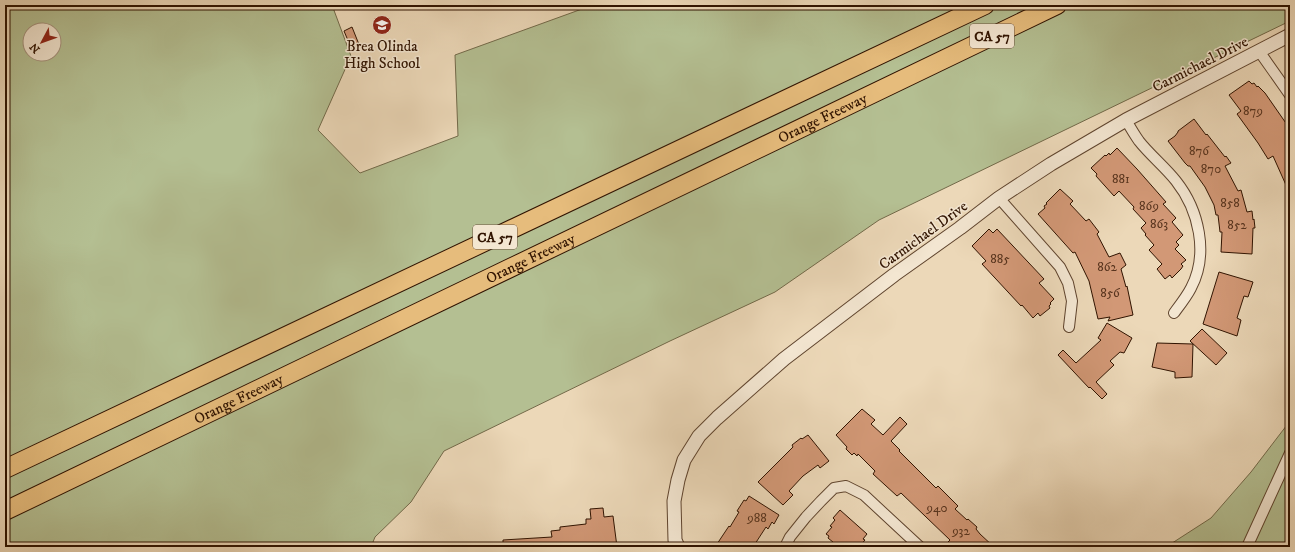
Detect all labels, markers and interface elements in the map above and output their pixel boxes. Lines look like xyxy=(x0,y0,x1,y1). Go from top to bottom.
school or university icon: Brea Olinda High School xyxy=(371,14,393,36)
north arrow xyxy=(22,22,62,62)
road number: CA 57 xyxy=(970,24,1014,48)
street label: Carmichael Drive xyxy=(1149,32,1251,97)
place label: Brea Olinda High School xyxy=(344,37,421,73)
text: N xyxy=(27,40,43,56)
street label: Orange Freeway xyxy=(775,88,871,148)
house number: 879 xyxy=(1243,103,1263,119)
house number: 876 xyxy=(1189,143,1210,159)
house number: 870 xyxy=(1201,161,1221,177)
house number: 881 xyxy=(1112,171,1130,187)
house number: 858 xyxy=(1220,195,1240,211)
street label: Carmichael Drive xyxy=(875,197,971,274)
house number: 869 xyxy=(1139,198,1159,214)
house number: 863 xyxy=(1150,216,1168,232)
house number: 852 xyxy=(1227,217,1247,233)
road number: CA 57 xyxy=(473,225,517,249)
street label: Orange Freeway xyxy=(483,229,579,288)
house number: 885 xyxy=(990,251,1010,267)
house number: 862 xyxy=(1097,259,1117,275)
house number: 856 xyxy=(1100,285,1121,301)
street label: Orange Freeway xyxy=(191,369,287,429)
house number: 940 xyxy=(926,500,947,516)
house number: 988 xyxy=(746,510,767,526)
house number: 932 xyxy=(951,523,970,539)

